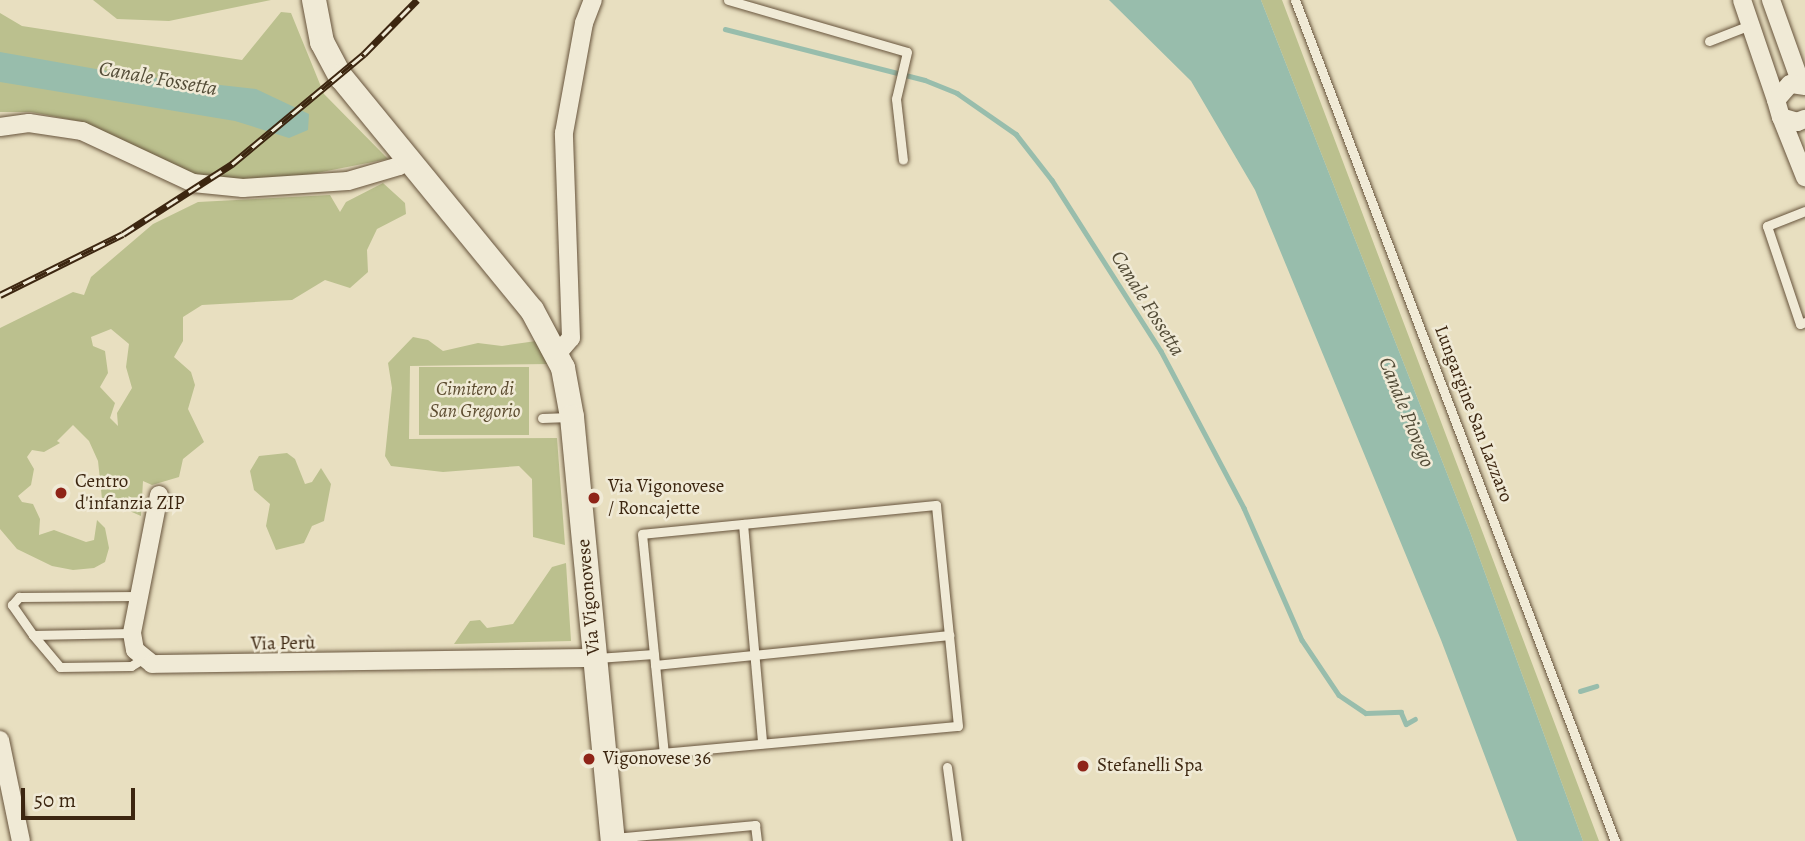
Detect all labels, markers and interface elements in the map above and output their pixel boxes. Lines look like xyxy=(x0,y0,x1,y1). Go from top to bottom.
water label: Canale Fossetta xyxy=(97,55,219,101)
water label: Canale Fossetta xyxy=(1106,246,1190,360)
street label: Lungargine San Lazzaro xyxy=(1429,322,1517,506)
water label: Canale Piovego xyxy=(1373,353,1441,471)
park label: Cimitero di San Gregorio xyxy=(430,379,520,423)
place label: Centro d'infanzia ZIP xyxy=(75,471,184,515)
place label: Via Vigonovese / Roncajette xyxy=(608,476,724,520)
marker: Centro d'infanzia ZIP xyxy=(53,485,69,501)
marker: Via Vigonovese / Roncajette xyxy=(586,490,602,506)
street label: Via Vigonovese xyxy=(573,538,605,656)
street label: Via Perù xyxy=(251,632,315,656)
place label: Vigonovese 36 xyxy=(603,748,711,770)
marker: Vigonovese 36 xyxy=(581,751,597,767)
place label: Stefanelli Spa xyxy=(1097,755,1203,777)
marker: Stefanelli Spa xyxy=(1075,758,1091,774)
scale bar xyxy=(24,774,138,818)
text: 50 m xyxy=(34,786,76,814)

